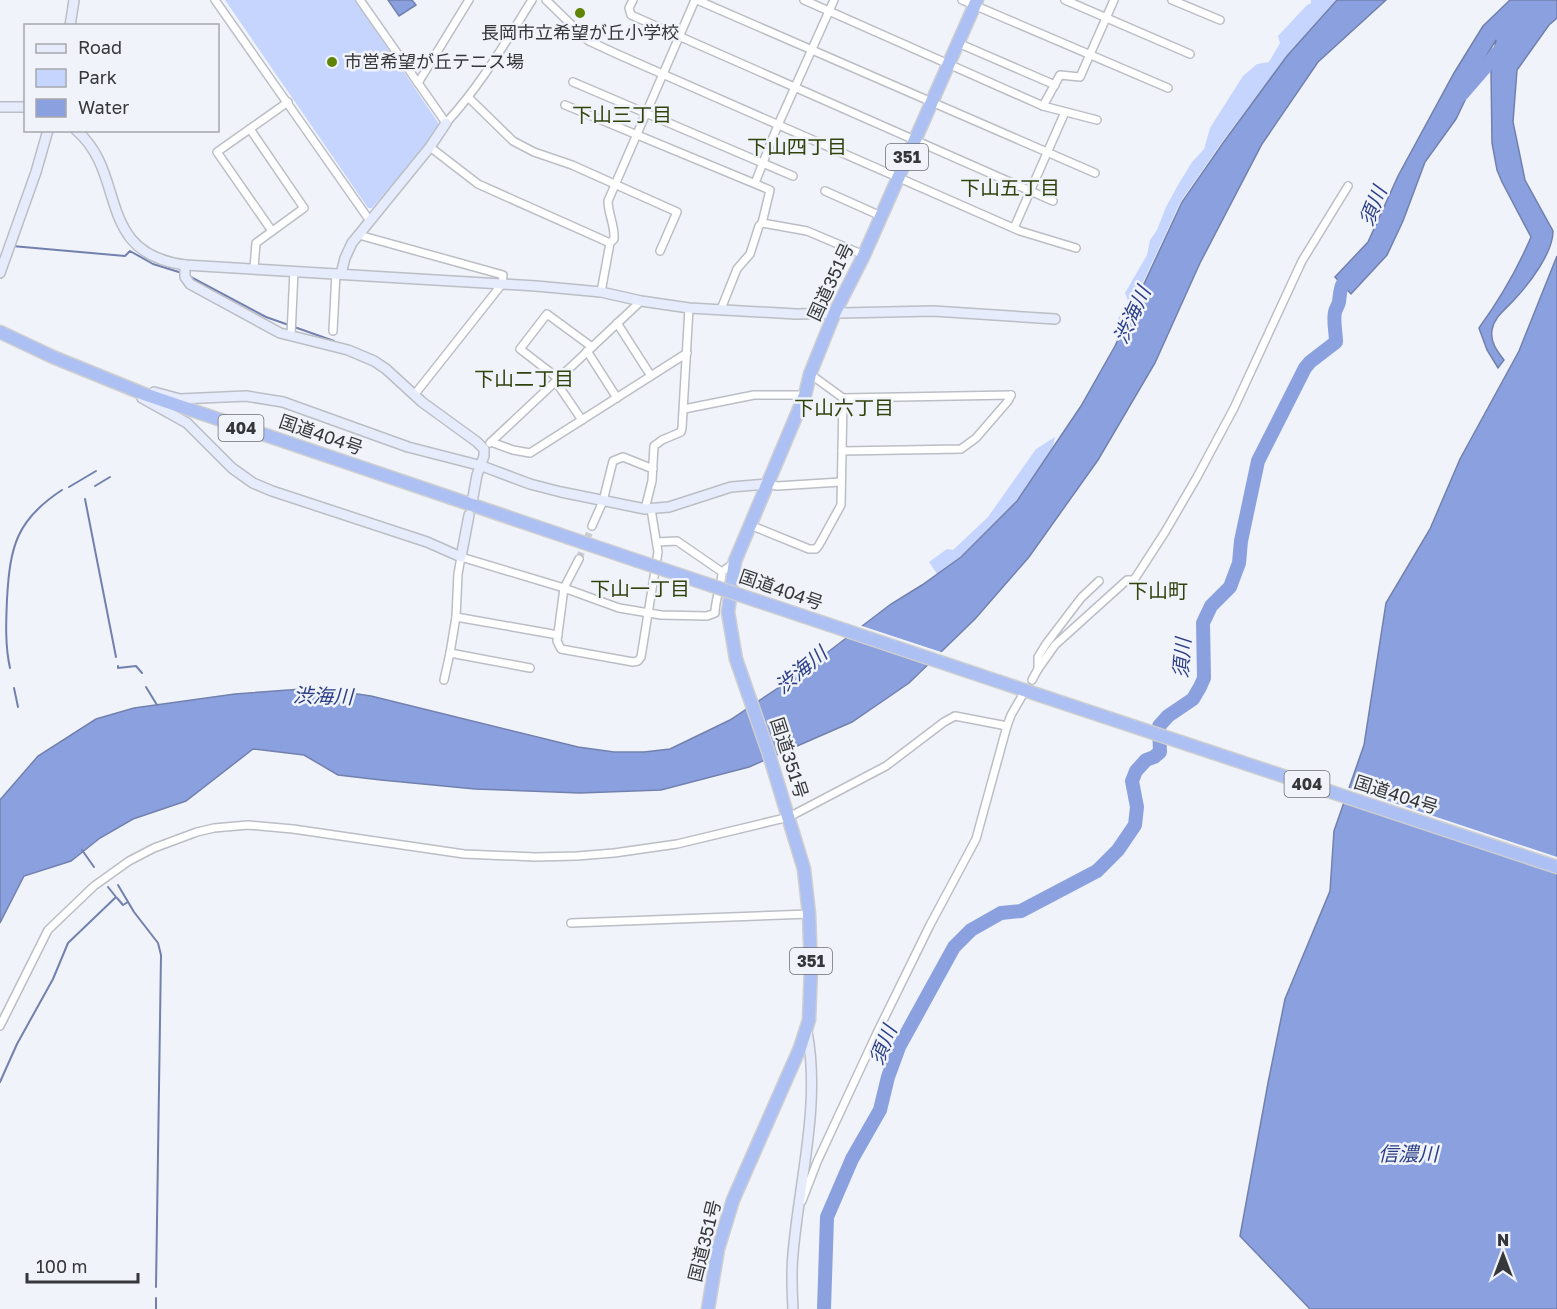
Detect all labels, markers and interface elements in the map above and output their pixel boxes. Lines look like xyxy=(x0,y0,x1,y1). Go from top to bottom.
marker: 長岡市立希望が丘小学校 xyxy=(573,6,587,20)
place label: 長岡市立希望が丘小学校 xyxy=(481,21,679,43)
legend xyxy=(24,24,219,132)
text: Road xyxy=(78,36,122,58)
place label: 市営希望が丘テニス場 xyxy=(344,50,524,72)
marker: 市営希望が丘テニス場 xyxy=(325,55,339,69)
text: Park xyxy=(78,66,117,88)
text: Water xyxy=(78,96,129,118)
district label: 下山三丁目 xyxy=(572,102,672,126)
district label: 下山四丁目 xyxy=(747,134,847,158)
road number: 351 xyxy=(886,144,928,170)
district label: 下山五丁目 xyxy=(960,175,1060,199)
water label: 須川 xyxy=(1353,181,1391,229)
street label: 国道351号 xyxy=(802,239,858,324)
water label: 渋海川 xyxy=(1108,281,1155,347)
district label: 下山二丁目 xyxy=(474,366,574,390)
district label: 下山六丁目 xyxy=(794,395,894,419)
street label: 国道404号 xyxy=(277,409,366,459)
road number: 404 xyxy=(218,415,264,441)
street label: 国道404号 xyxy=(737,564,826,614)
district label: 下山一丁目 xyxy=(590,576,690,600)
district label: 下山町 xyxy=(1128,578,1188,602)
water label: 須川 xyxy=(1168,635,1195,679)
water label: 渋海川 xyxy=(770,639,833,698)
water label: 渋海川 xyxy=(293,682,355,708)
street label: 国道351号 xyxy=(767,714,813,801)
street label: 国道404号 xyxy=(1351,770,1441,818)
road number: 404 xyxy=(1284,771,1330,797)
road number: 351 xyxy=(790,948,832,974)
water label: 須川 xyxy=(863,1020,901,1068)
water label: 信濃川 xyxy=(1378,1141,1440,1165)
street label: 国道351号 xyxy=(683,1197,725,1284)
north arrow xyxy=(1473,1225,1533,1285)
text: N xyxy=(1497,1230,1509,1250)
scale bar xyxy=(27,1246,138,1284)
text: 100 m xyxy=(36,1255,87,1277)

